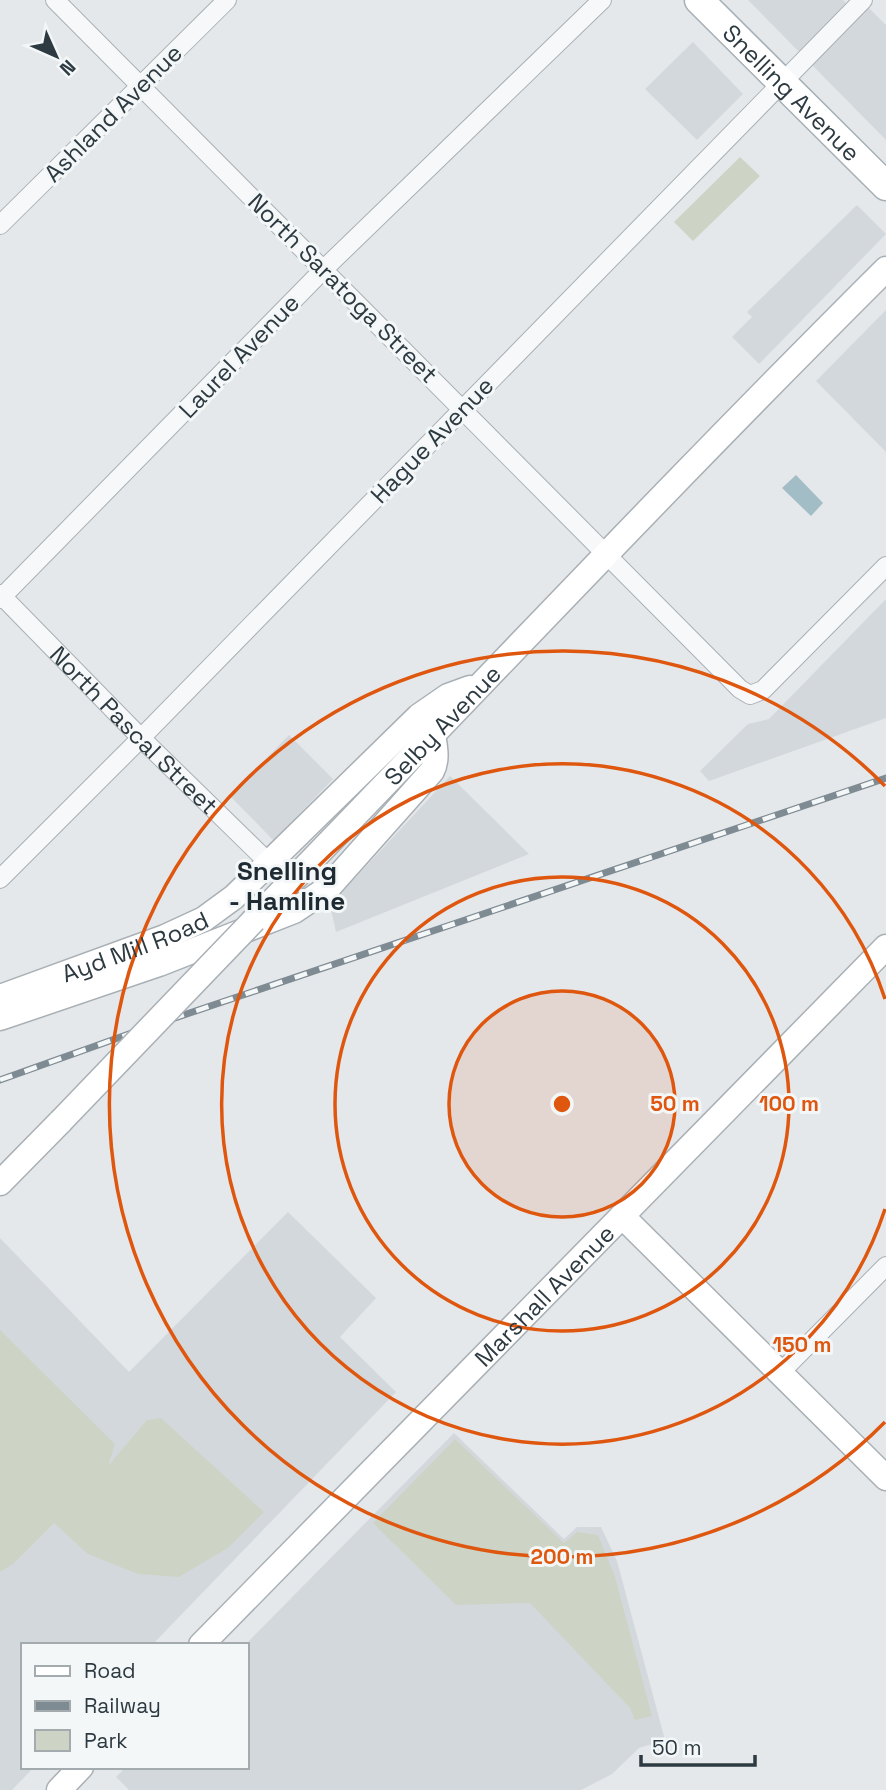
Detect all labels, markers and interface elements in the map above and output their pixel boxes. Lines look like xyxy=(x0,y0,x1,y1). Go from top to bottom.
street label: Snelling Avenue xyxy=(716,17,867,168)
north arrow xyxy=(21,21,91,91)
street label: Ashland Avenue xyxy=(37,37,189,189)
text: N xyxy=(54,54,81,81)
street label: North Saratoga Street xyxy=(242,187,444,389)
street label: Laurel Avenue xyxy=(172,287,306,425)
street label: Hague Avenue xyxy=(364,370,500,510)
street label: North Pascal Street xyxy=(44,639,225,821)
street label: Selby Avenue xyxy=(377,658,507,792)
district label: Snelling - Hamline xyxy=(229,854,345,918)
street label: Ayd Mill Road xyxy=(57,904,213,989)
text: 50 m xyxy=(650,1090,700,1117)
text: 100 m xyxy=(759,1090,819,1117)
centre of rings xyxy=(550,1092,574,1116)
street label: Marshall Avenue xyxy=(468,1218,621,1373)
text: 150 m xyxy=(773,1331,831,1358)
text: 200 m xyxy=(531,1543,593,1570)
legend xyxy=(21,1643,248,1769)
text: Road xyxy=(84,1657,136,1684)
text: Railway xyxy=(84,1692,161,1719)
scale bar xyxy=(641,1724,755,1768)
text: Park xyxy=(84,1727,128,1754)
text: 50 m xyxy=(652,1734,702,1761)

